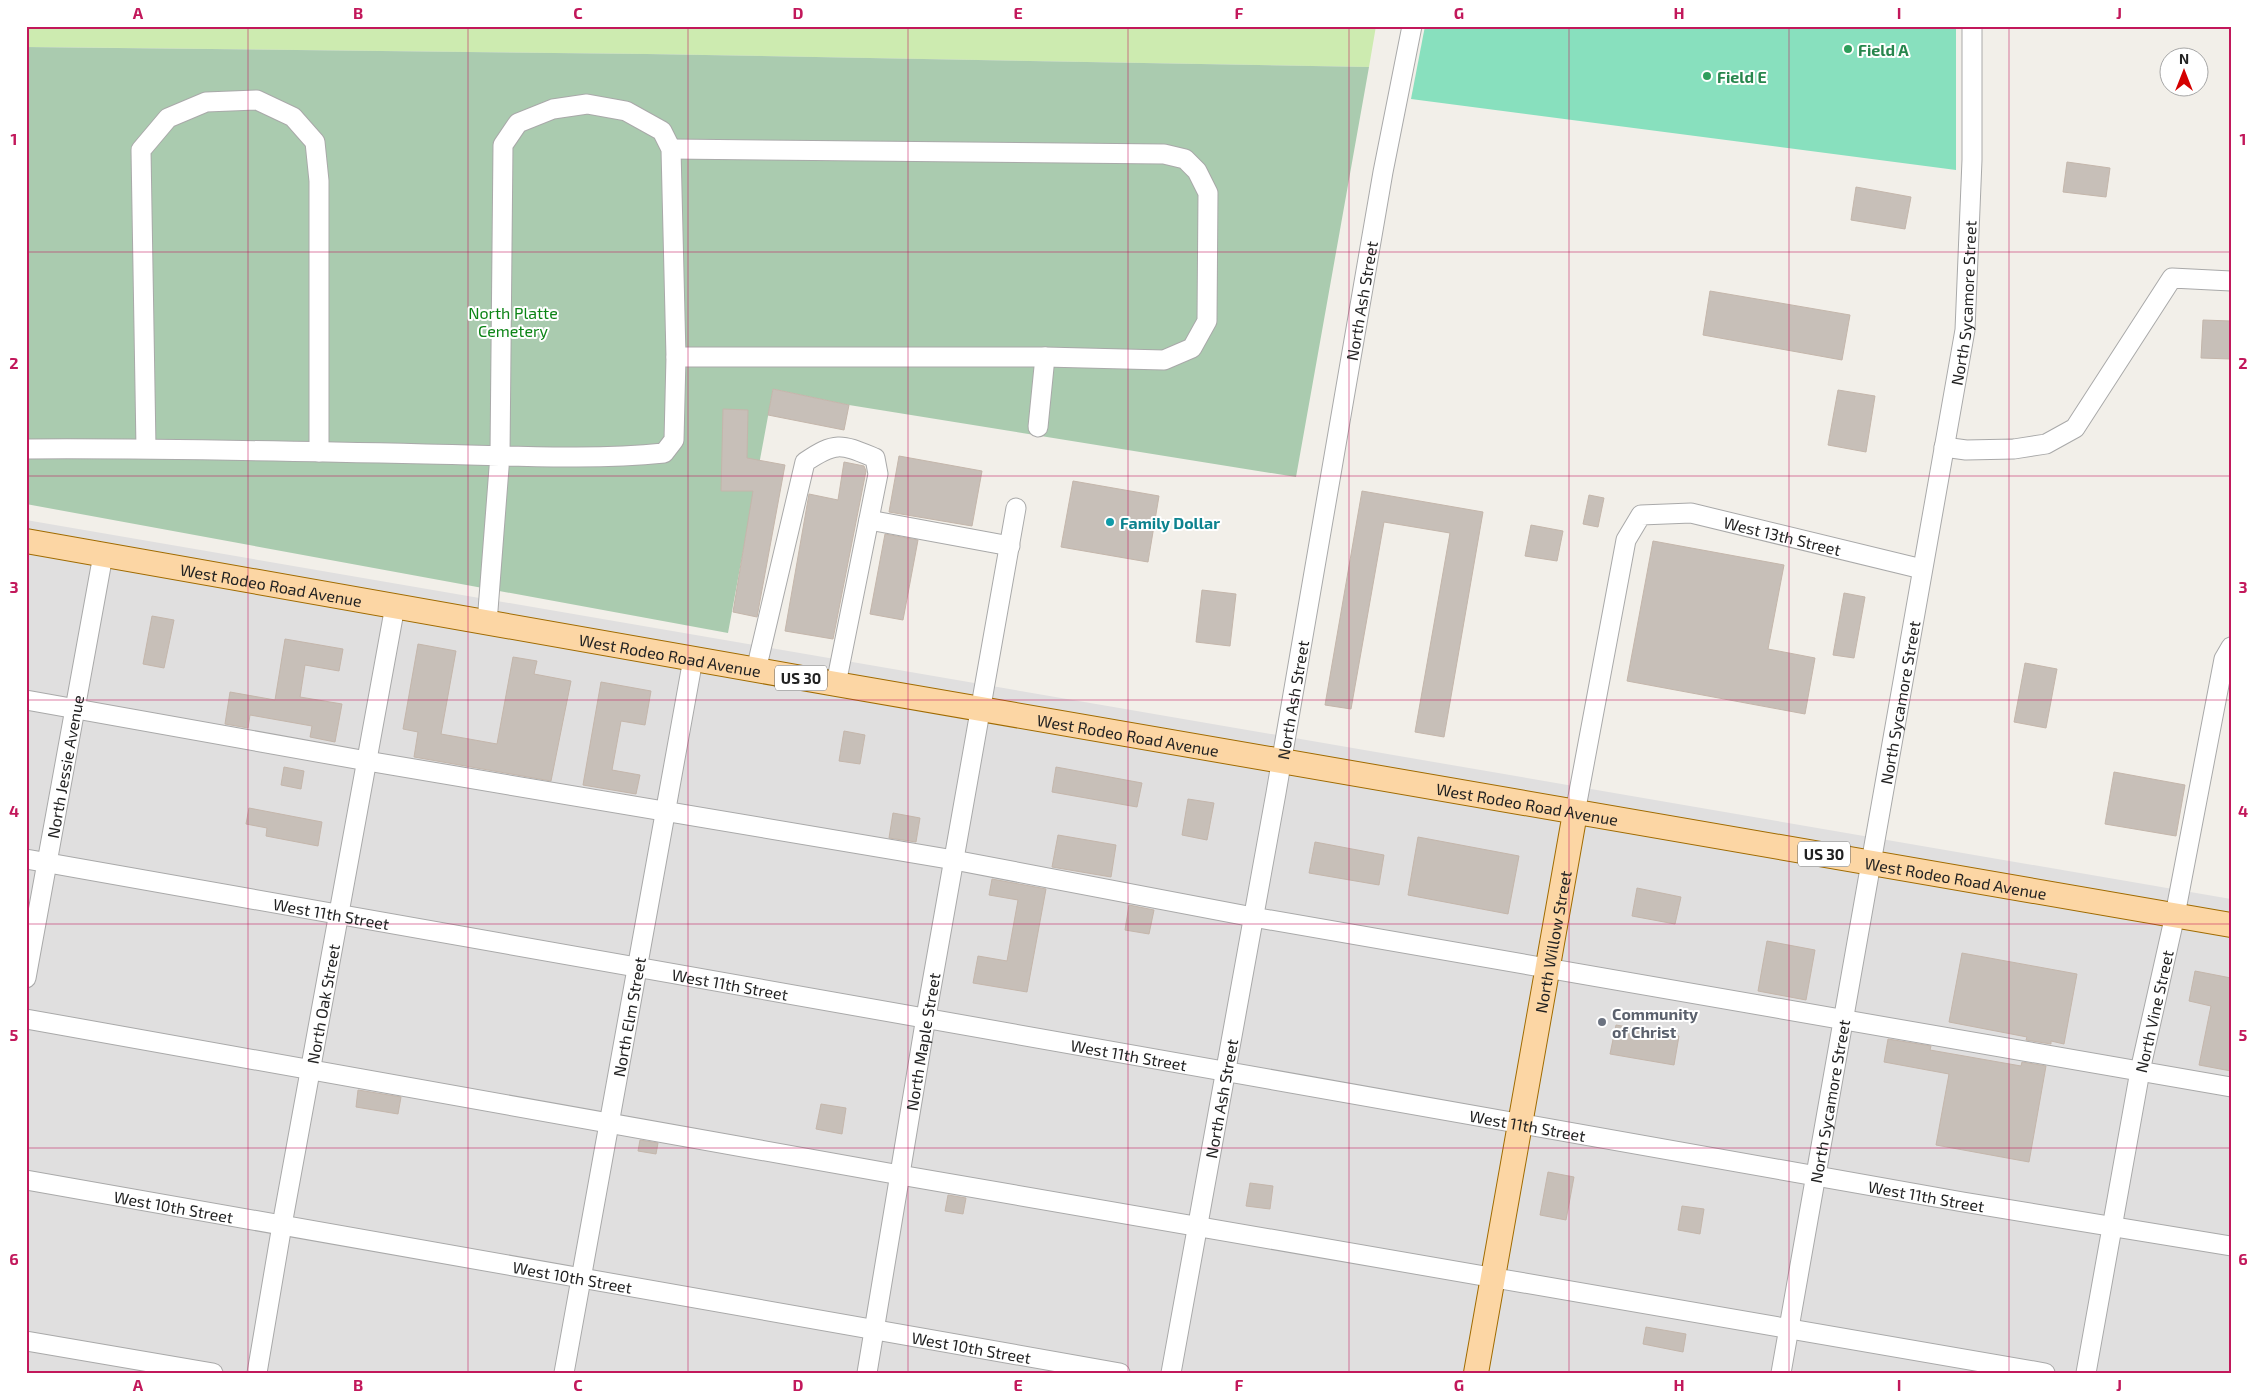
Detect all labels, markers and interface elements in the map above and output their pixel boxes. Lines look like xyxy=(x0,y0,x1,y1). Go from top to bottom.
text: A xyxy=(133,3,144,22)
text: B xyxy=(353,3,363,22)
text: C xyxy=(573,3,583,22)
text: D xyxy=(793,3,804,22)
text: E xyxy=(1013,3,1023,22)
text: F xyxy=(1235,3,1244,22)
text: G xyxy=(1454,3,1464,22)
text: H xyxy=(1673,3,1685,22)
text: I xyxy=(1897,3,1901,22)
text: J xyxy=(2116,3,2122,22)
place label: Field A xyxy=(1858,40,1909,59)
marker: Field A xyxy=(1842,43,1854,55)
north arrow xyxy=(2160,48,2210,98)
text: N xyxy=(2179,50,2189,67)
place label: Field E xyxy=(1717,67,1767,86)
marker: Field E xyxy=(1701,70,1713,82)
text: 1 xyxy=(11,129,17,148)
text: 1 xyxy=(2240,129,2246,148)
street label: North Sycamore Street xyxy=(1946,220,1979,387)
street label: North Ash Street xyxy=(1341,240,1380,362)
park label: North Platte Cemetery xyxy=(468,303,558,340)
text: 2 xyxy=(9,353,19,372)
text: 2 xyxy=(2238,353,2248,372)
street label: West 13th Street xyxy=(1722,512,1843,559)
place label: Family Dollar xyxy=(1120,513,1220,533)
marker: Family Dollar xyxy=(1104,516,1116,528)
street label: West Rodeo Road Avenue xyxy=(179,559,364,610)
text: 3 xyxy=(9,577,19,596)
text: 3 xyxy=(2238,577,2248,596)
street label: North Sycamore Street xyxy=(1876,619,1923,786)
street label: West Rodeo Road Avenue xyxy=(578,629,762,680)
street label: North Ash Street xyxy=(1272,639,1312,761)
road number: US 30 xyxy=(775,666,827,690)
street label: North Jessie Avenue xyxy=(42,693,87,840)
street label: West Rodeo Road Avenue xyxy=(1036,709,1221,760)
street label: West Rodeo Road Avenue xyxy=(1435,778,1620,828)
text: 4 xyxy=(9,801,19,820)
text: 4 xyxy=(2238,801,2248,820)
road number: US 30 xyxy=(1798,842,1850,866)
street label: West Rodeo Road Avenue xyxy=(1863,852,2048,903)
street label: North Willow Street xyxy=(1530,869,1574,1014)
street label: West 11th Street xyxy=(272,893,391,933)
street label: North Oak Street xyxy=(302,942,343,1065)
street label: North Vine Street xyxy=(2130,948,2176,1074)
street label: North Elm Street xyxy=(608,955,649,1078)
street label: West 11th Street xyxy=(671,964,790,1003)
street label: North Maple Street xyxy=(901,971,943,1112)
place label: Community of Christ xyxy=(1612,1004,1698,1041)
marker: Community of Christ xyxy=(1596,1016,1608,1028)
street label: North Sycamore Street xyxy=(1805,1018,1853,1184)
text: 5 xyxy=(10,1025,19,1044)
text: 5 xyxy=(2239,1025,2248,1044)
street label: West 11th Street xyxy=(1069,1035,1188,1074)
street label: North Ash Street xyxy=(1201,1037,1241,1160)
street label: West 11th Street xyxy=(1468,1105,1587,1145)
street label: West 11th Street xyxy=(1867,1176,1986,1215)
street label: West 10th Street xyxy=(113,1186,235,1226)
text: 6 xyxy=(9,1249,19,1268)
text: 6 xyxy=(2238,1249,2248,1268)
street label: West 10th Street xyxy=(511,1257,634,1296)
street label: West 10th Street xyxy=(910,1327,1033,1367)
text: A xyxy=(133,1375,144,1394)
text: B xyxy=(353,1375,363,1394)
text: C xyxy=(573,1375,583,1394)
text: D xyxy=(793,1375,804,1394)
text: E xyxy=(1013,1375,1023,1394)
text: F xyxy=(1235,1375,1244,1394)
text: G xyxy=(1454,1375,1464,1394)
text: H xyxy=(1673,1375,1685,1394)
text: I xyxy=(1897,1375,1901,1394)
text: J xyxy=(2116,1375,2122,1394)

